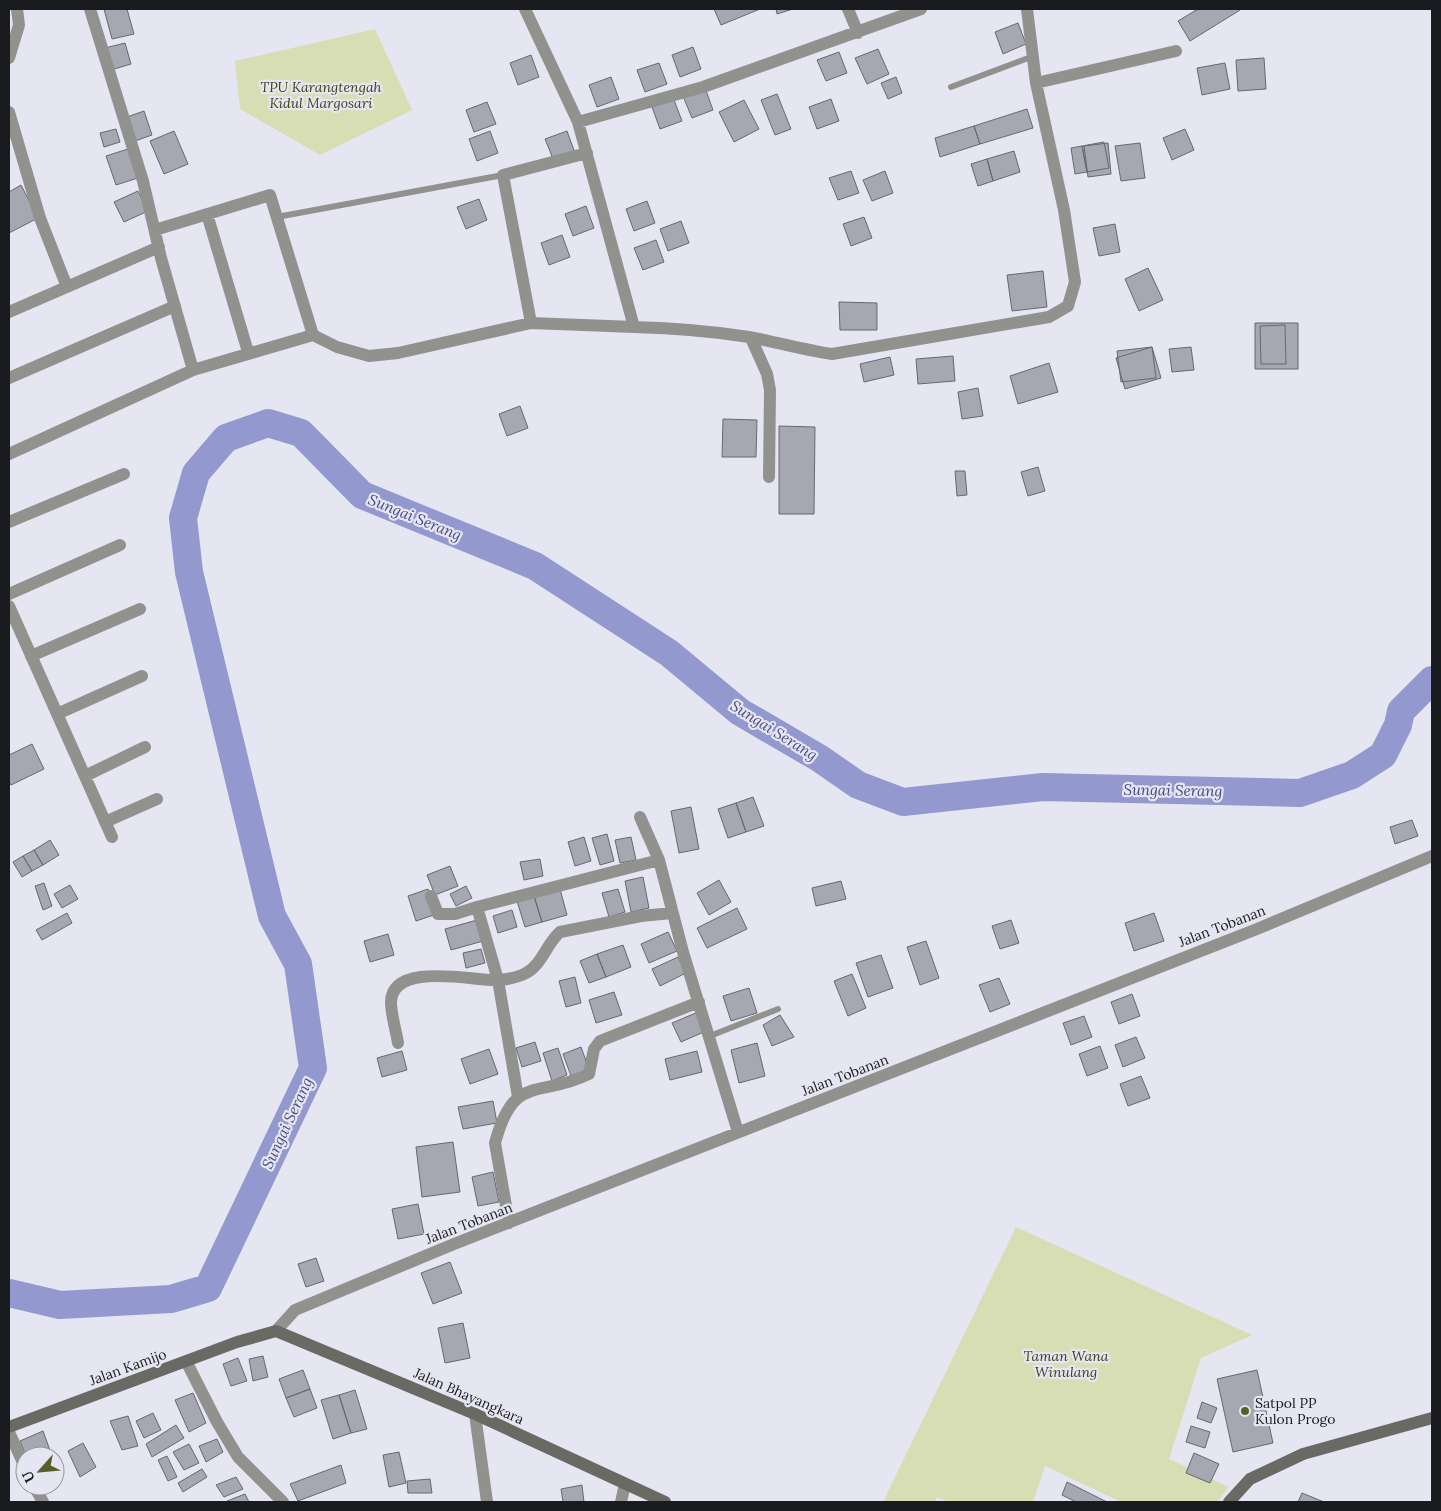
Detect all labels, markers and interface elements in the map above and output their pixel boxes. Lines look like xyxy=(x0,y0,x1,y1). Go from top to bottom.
park label: TPU Karangtengah Kidul Margosari xyxy=(260,78,382,112)
water label: Sungai Serang xyxy=(366,490,464,544)
water label: Sungai Serang xyxy=(727,696,821,764)
water label: Sungai Serang xyxy=(1123,780,1223,800)
street label: Jalan Tobanan xyxy=(1175,901,1268,951)
street label: Jalan Tobanan xyxy=(798,1050,891,1100)
water label: Sungai Serang xyxy=(258,1074,316,1172)
street label: Jalan Tobanan xyxy=(422,1198,515,1248)
street label: Jalan Kamijo xyxy=(86,1345,169,1390)
park label: Taman Wana Winulang xyxy=(1024,1347,1109,1381)
street label: Jalan Bhayangkara xyxy=(410,1363,527,1428)
place label: Satpol PP Kulon Progo xyxy=(1255,1394,1335,1428)
marker: Satpol PP Kulon Progo xyxy=(1239,1405,1251,1417)
north arrow xyxy=(15,1446,65,1496)
text: U xyxy=(18,1468,39,1486)

